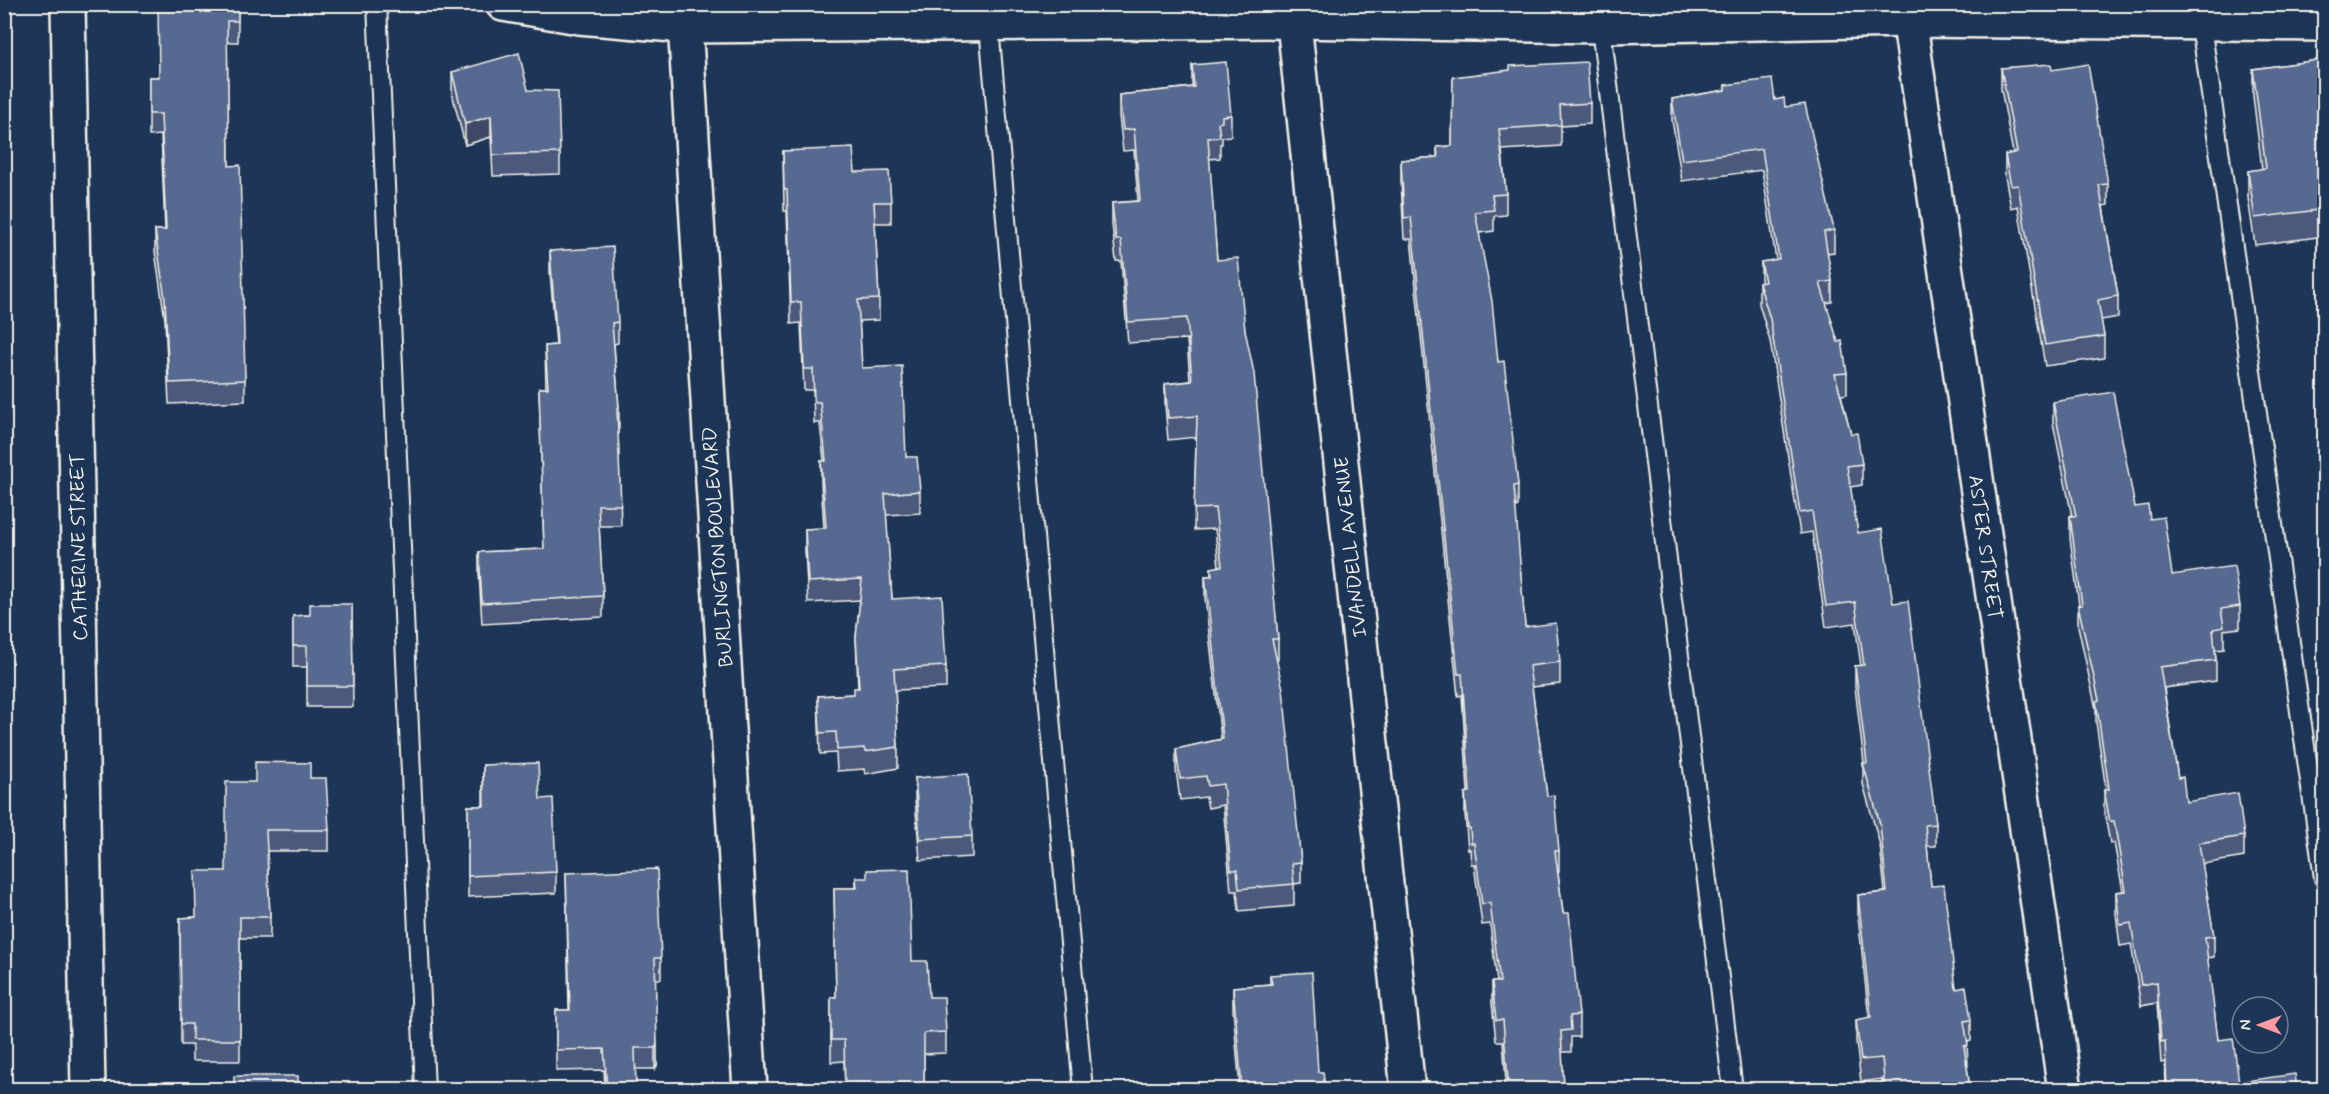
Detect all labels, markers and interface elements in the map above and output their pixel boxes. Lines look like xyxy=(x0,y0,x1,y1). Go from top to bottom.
street label: BURLINGTON BOULEVARD xyxy=(697,426,740,668)
street label: CATHERINE STREET xyxy=(64,453,95,641)
street label: IVANDELL AVENUE xyxy=(1329,455,1374,639)
street label: ASTER STREET xyxy=(1961,473,2008,621)
north arrow xyxy=(2230,995,2290,1055)
text: N xyxy=(2236,1020,2257,1030)

